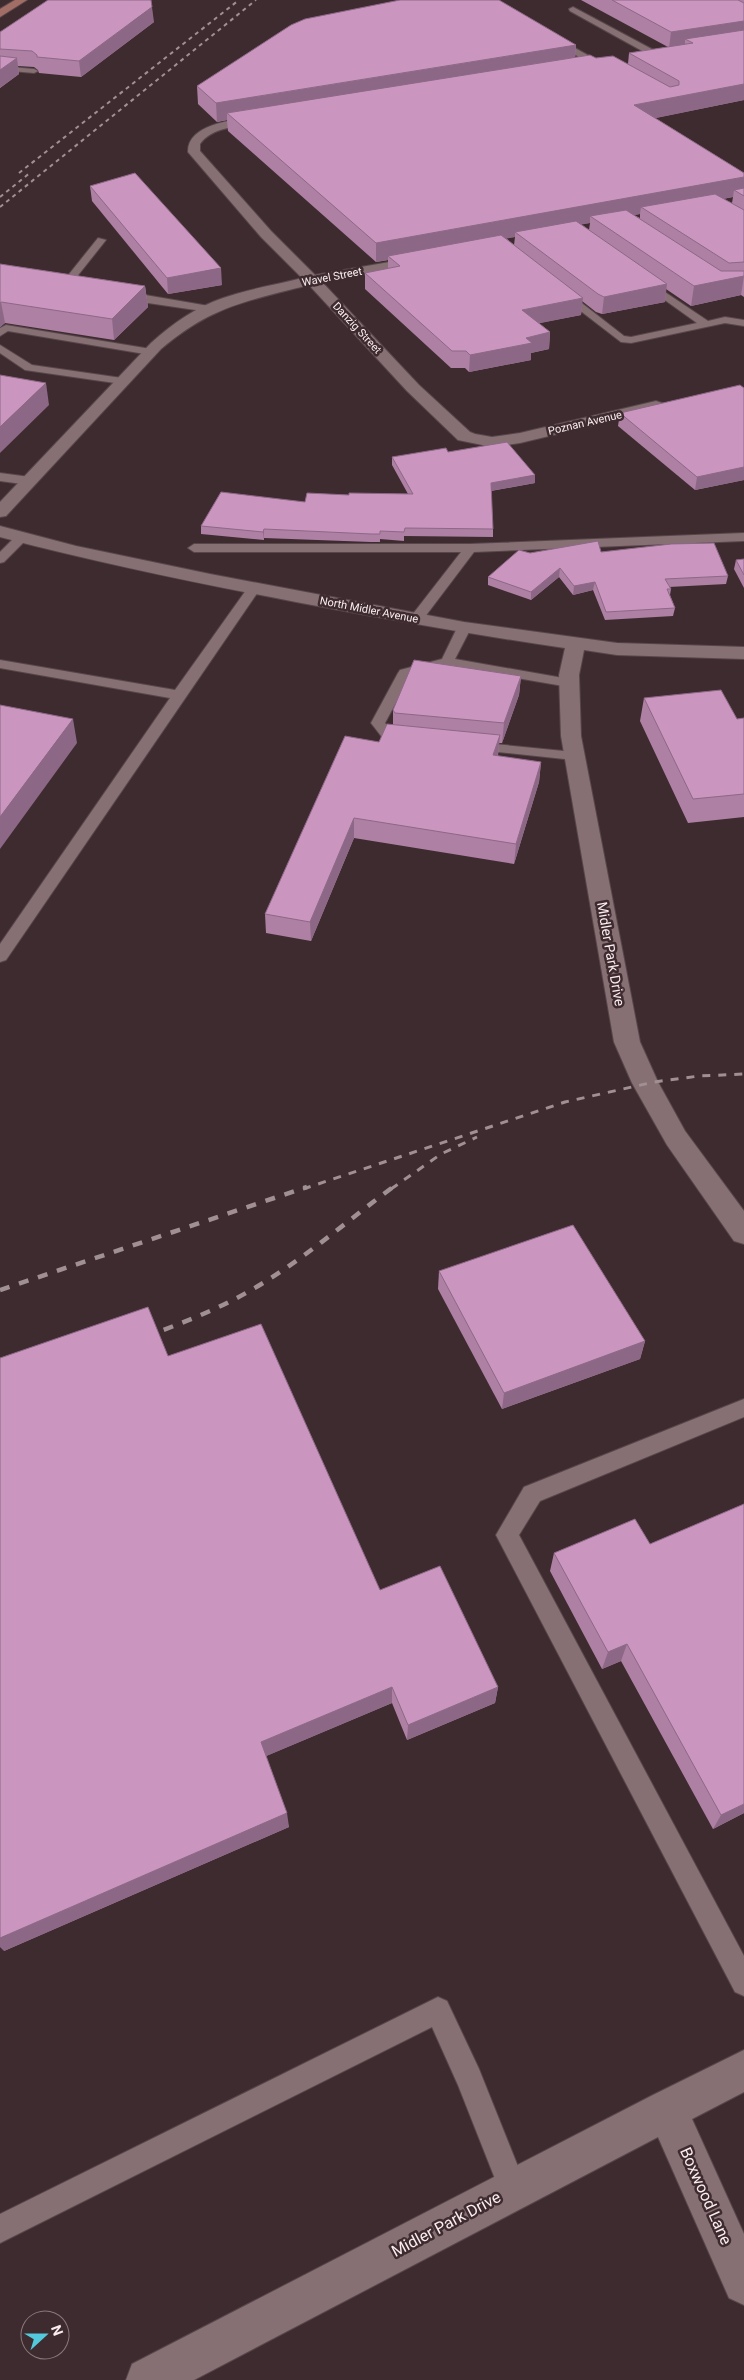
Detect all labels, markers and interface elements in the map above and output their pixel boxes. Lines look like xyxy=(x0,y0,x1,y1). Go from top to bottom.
street label: Wavel Street xyxy=(301,265,364,289)
street label: Danzig Street xyxy=(330,300,384,357)
street label: Poznan Avenue xyxy=(547,408,623,438)
street label: North Midler Avenue xyxy=(319,594,419,626)
street label: Midler Park Drive xyxy=(594,901,628,1007)
street label: Boxwood Lane xyxy=(676,2144,736,2248)
street label: Midler Park Drive xyxy=(388,2187,504,2261)
north arrow xyxy=(20,2310,70,2360)
text: N xyxy=(48,2323,66,2338)

